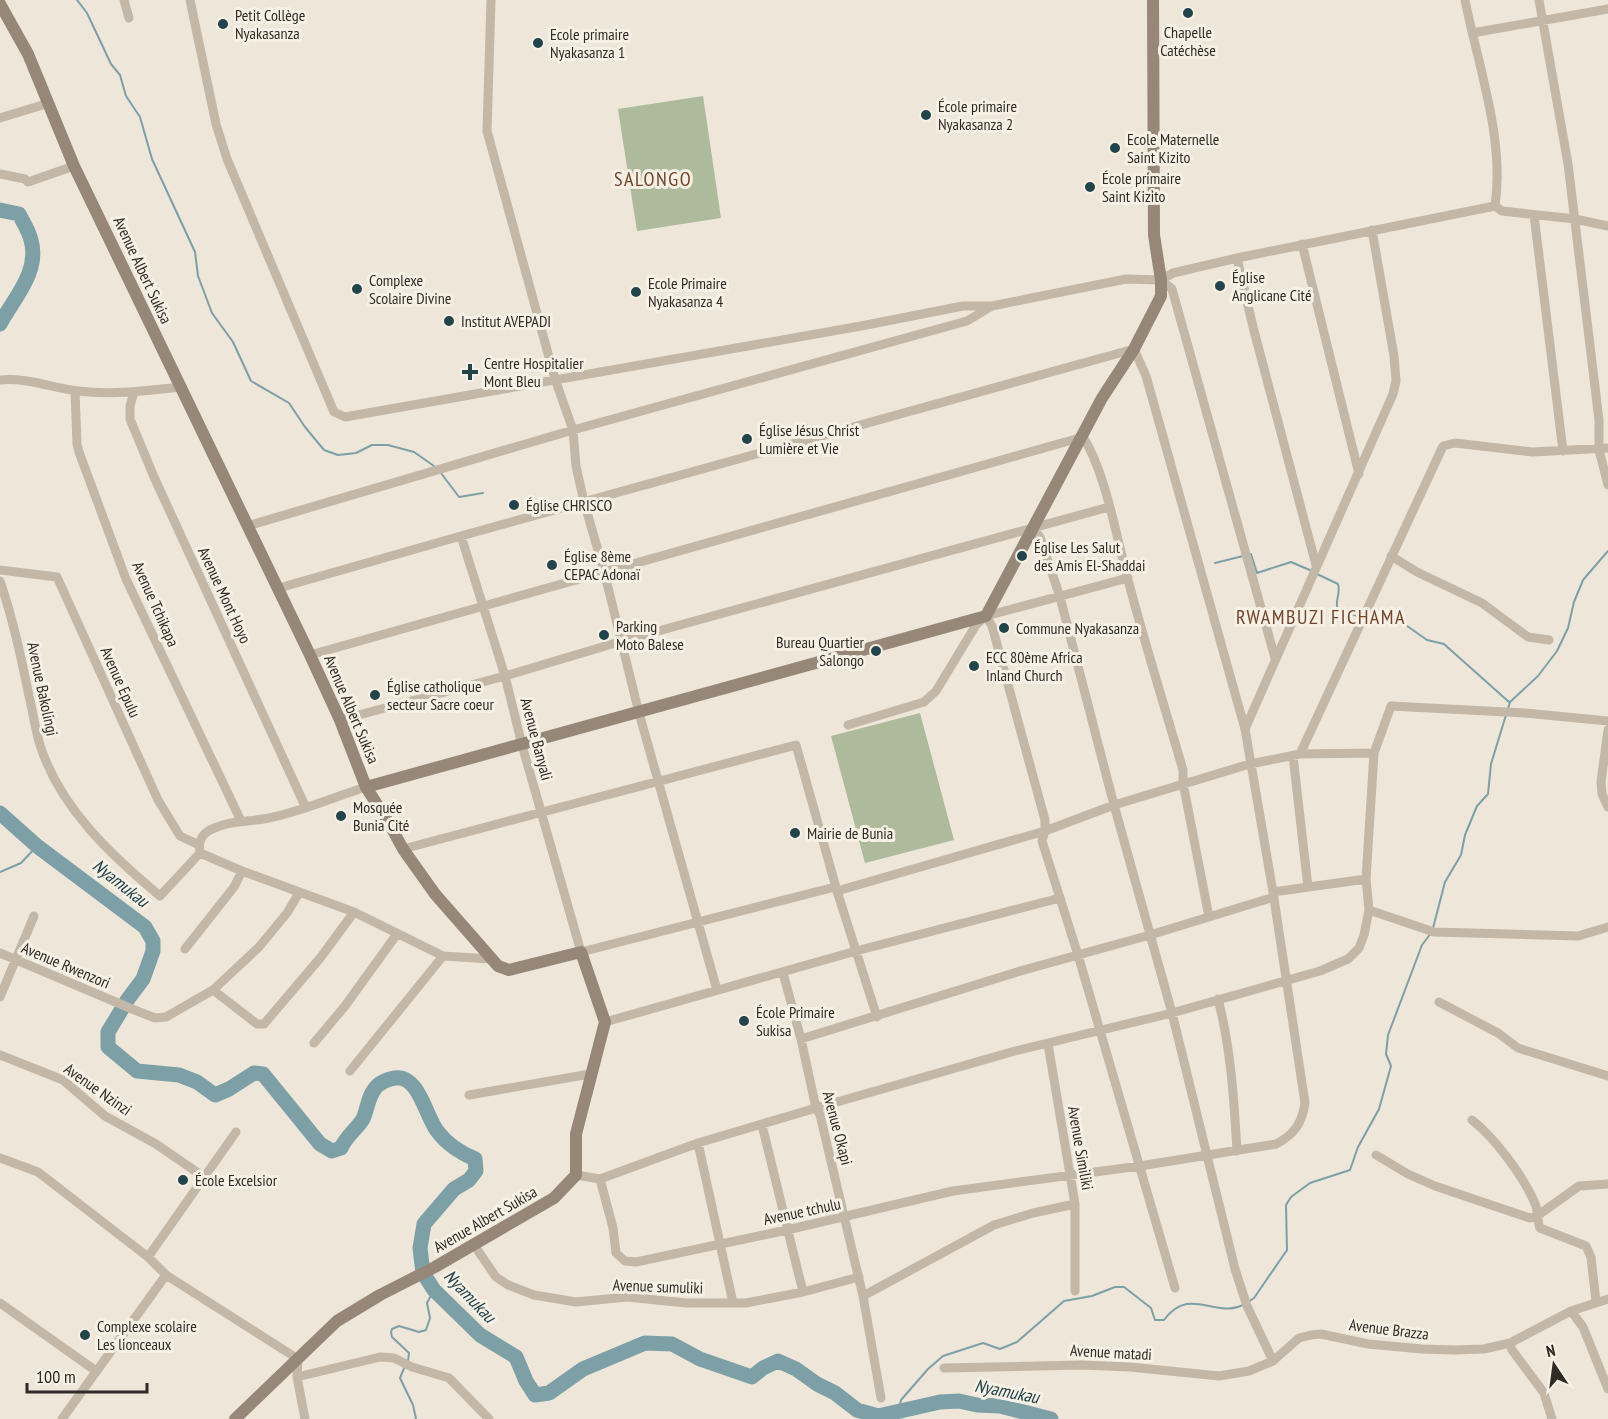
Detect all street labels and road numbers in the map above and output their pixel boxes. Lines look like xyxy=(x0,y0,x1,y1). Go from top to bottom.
street label: Avenue Albert Sukisa xyxy=(109,213,177,327)
street label: Avenue Mont Hoyo xyxy=(194,544,256,646)
street label: Avenue Tchikapa xyxy=(128,558,184,650)
street label: Avenue Bakolingi xyxy=(23,640,63,738)
street label: Avenue Epulu xyxy=(97,644,145,721)
street label: Avenue Albert Sukisa xyxy=(320,652,384,766)
street label: Avenue Banyali xyxy=(516,696,558,782)
street label: Avenue Rwenzori xyxy=(19,937,113,993)
street label: Avenue Nzinzi xyxy=(60,1058,136,1120)
street label: Avenue Okapi xyxy=(819,1089,857,1167)
street label: Avenue Similiki xyxy=(1064,1104,1098,1192)
street label: Avenue Albert Sukisa xyxy=(430,1181,540,1257)
street label: Avenue tchulu xyxy=(762,1193,843,1229)
street label: Avenue sumuliki xyxy=(612,1274,704,1298)
street label: Avenue Brazza xyxy=(1348,1314,1430,1344)
street label: Avenue matadi xyxy=(1070,1340,1152,1364)

